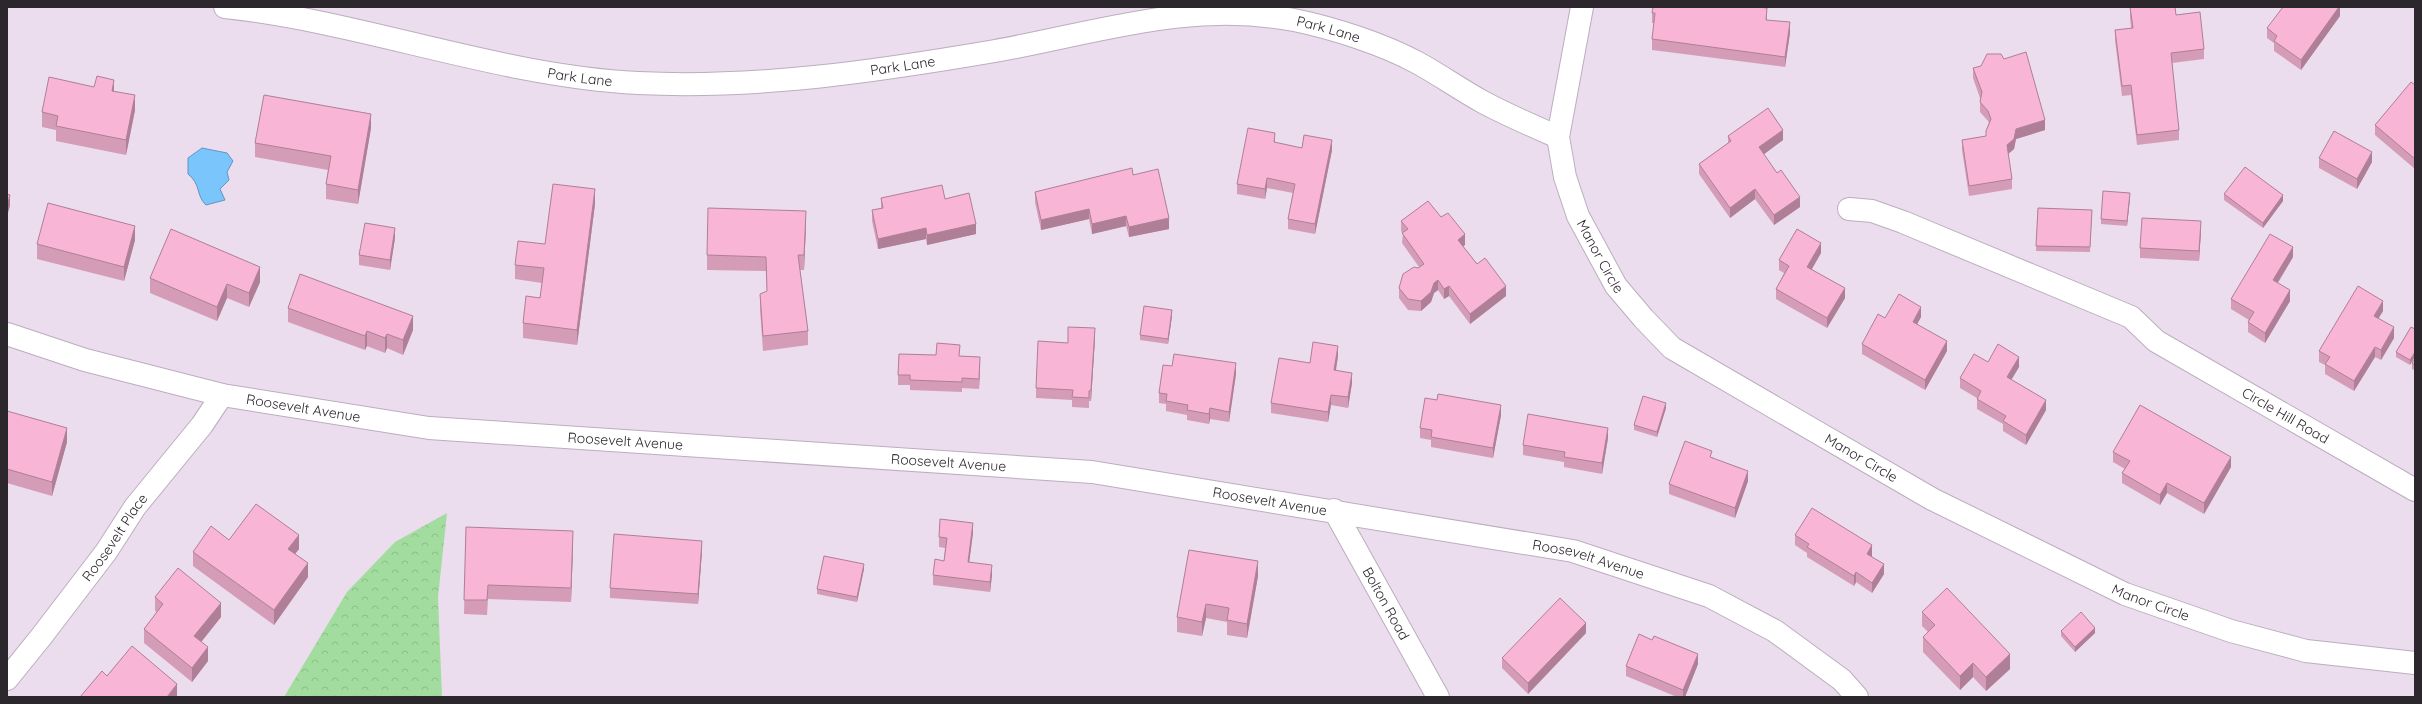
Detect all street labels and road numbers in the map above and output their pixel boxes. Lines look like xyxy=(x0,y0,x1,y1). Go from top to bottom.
street label: Park Lane xyxy=(1295,12,1363,47)
street label: Park Lane xyxy=(869,52,937,79)
street label: Park Lane xyxy=(546,64,613,90)
street label: Manor Circle xyxy=(1573,216,1628,297)
street label: Circle Hill Road xyxy=(2239,383,2332,448)
street label: Roosevelt Avenue xyxy=(245,390,362,426)
street label: Roosevelt Avenue xyxy=(567,428,684,454)
street label: Manor Circle xyxy=(1822,430,1901,486)
street label: Roosevelt Avenue xyxy=(890,450,1007,475)
street label: Roosevelt Avenue xyxy=(1211,483,1329,519)
street label: Roosevelt Place xyxy=(78,490,151,585)
street label: Roosevelt Avenue xyxy=(1531,535,1647,583)
street label: Bolton Road xyxy=(1359,564,1413,643)
street label: Manor Circle xyxy=(2109,580,2192,625)

